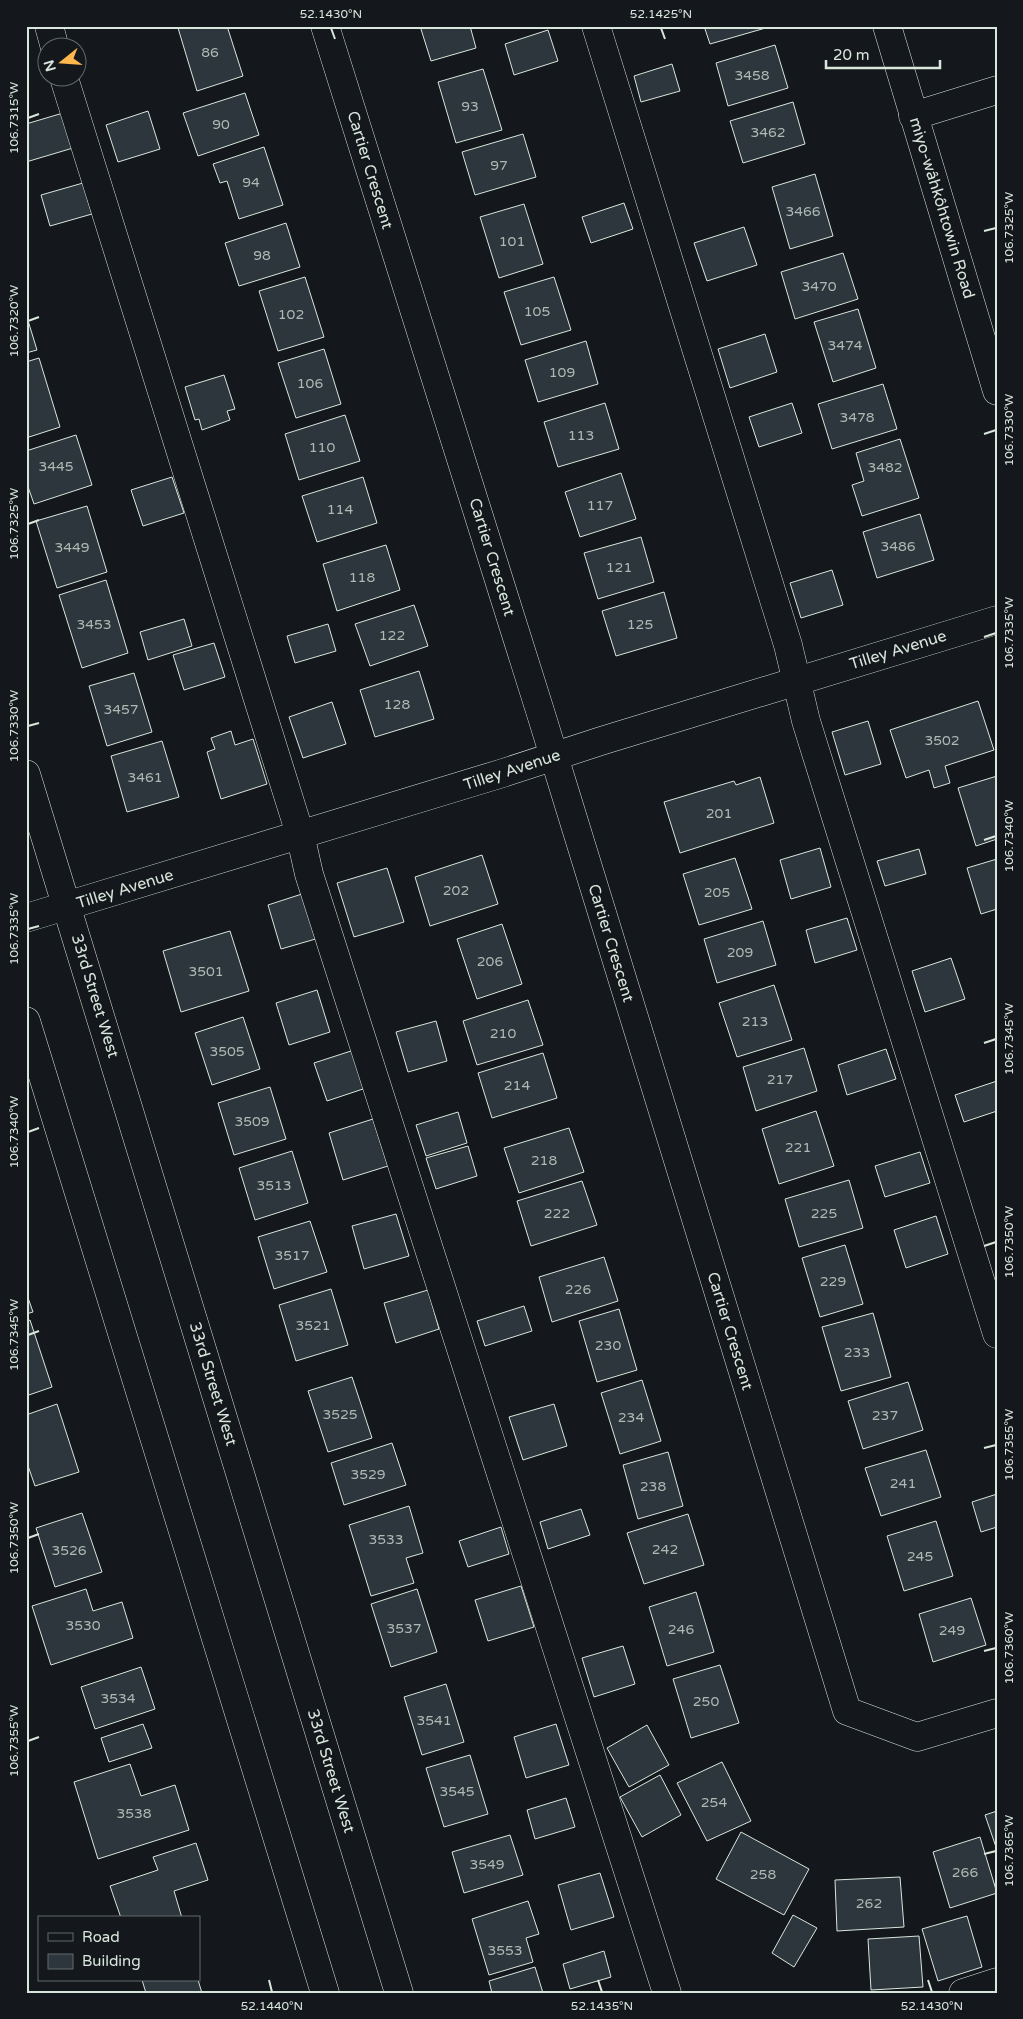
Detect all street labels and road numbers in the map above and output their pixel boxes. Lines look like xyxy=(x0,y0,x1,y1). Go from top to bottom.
street label: Cartier Crescent xyxy=(343,109,397,231)
street label: miyo-wâhkôhtowin Road xyxy=(905,115,979,301)
street label: Cartier Crescent xyxy=(465,496,519,618)
street label: Tilley Avenue xyxy=(847,626,949,674)
street label: Tilley Avenue xyxy=(461,745,563,795)
street label: Tilley Avenue xyxy=(74,865,176,913)
street label: Cartier Crescent xyxy=(584,882,638,1004)
street label: 33rd Street West xyxy=(67,932,123,1060)
street label: Cartier Crescent xyxy=(703,1270,757,1392)
street label: 33rd Street West xyxy=(185,1320,241,1448)
street label: 33rd Street West xyxy=(303,1707,359,1835)

